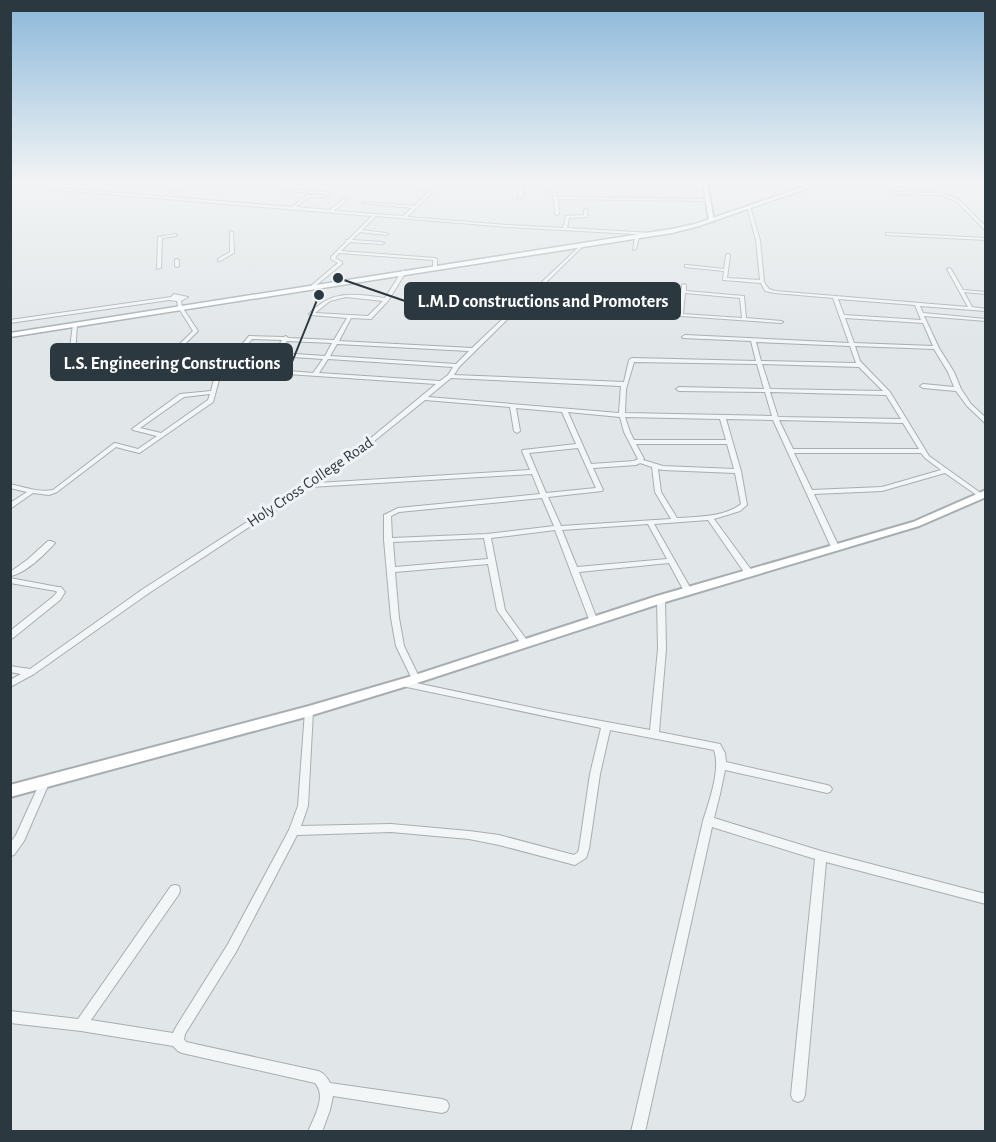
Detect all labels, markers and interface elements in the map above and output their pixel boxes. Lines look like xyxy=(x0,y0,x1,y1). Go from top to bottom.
callout: L.M.D constructions and Promoters xyxy=(405,283,680,319)
text: L.M.D constructions and Promoters xyxy=(418,293,668,311)
callout: L.S. Engineering Constructions xyxy=(51,344,292,380)
text: L.S. Engineering Constructions xyxy=(64,355,281,373)
street label: Holy Cross College Road xyxy=(244,434,376,531)

